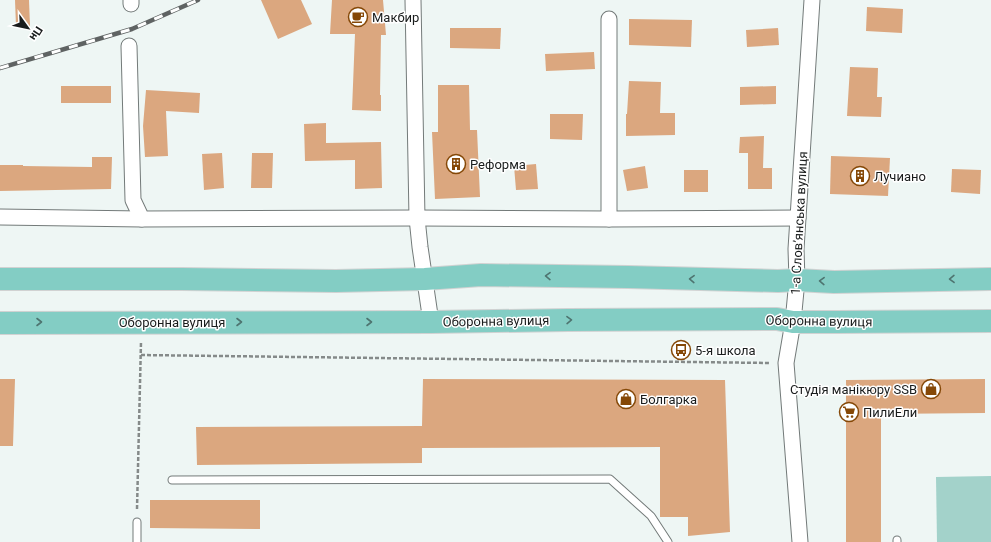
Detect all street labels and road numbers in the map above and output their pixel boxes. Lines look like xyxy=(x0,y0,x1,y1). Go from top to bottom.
street label: 1-а Слов’янська вулиця xyxy=(788,151,810,295)
street label: Оборонна вулиця xyxy=(443,313,549,329)
street label: Оборонна вулиця xyxy=(766,313,872,329)
street label: Оборонна вулиця xyxy=(119,315,225,330)

